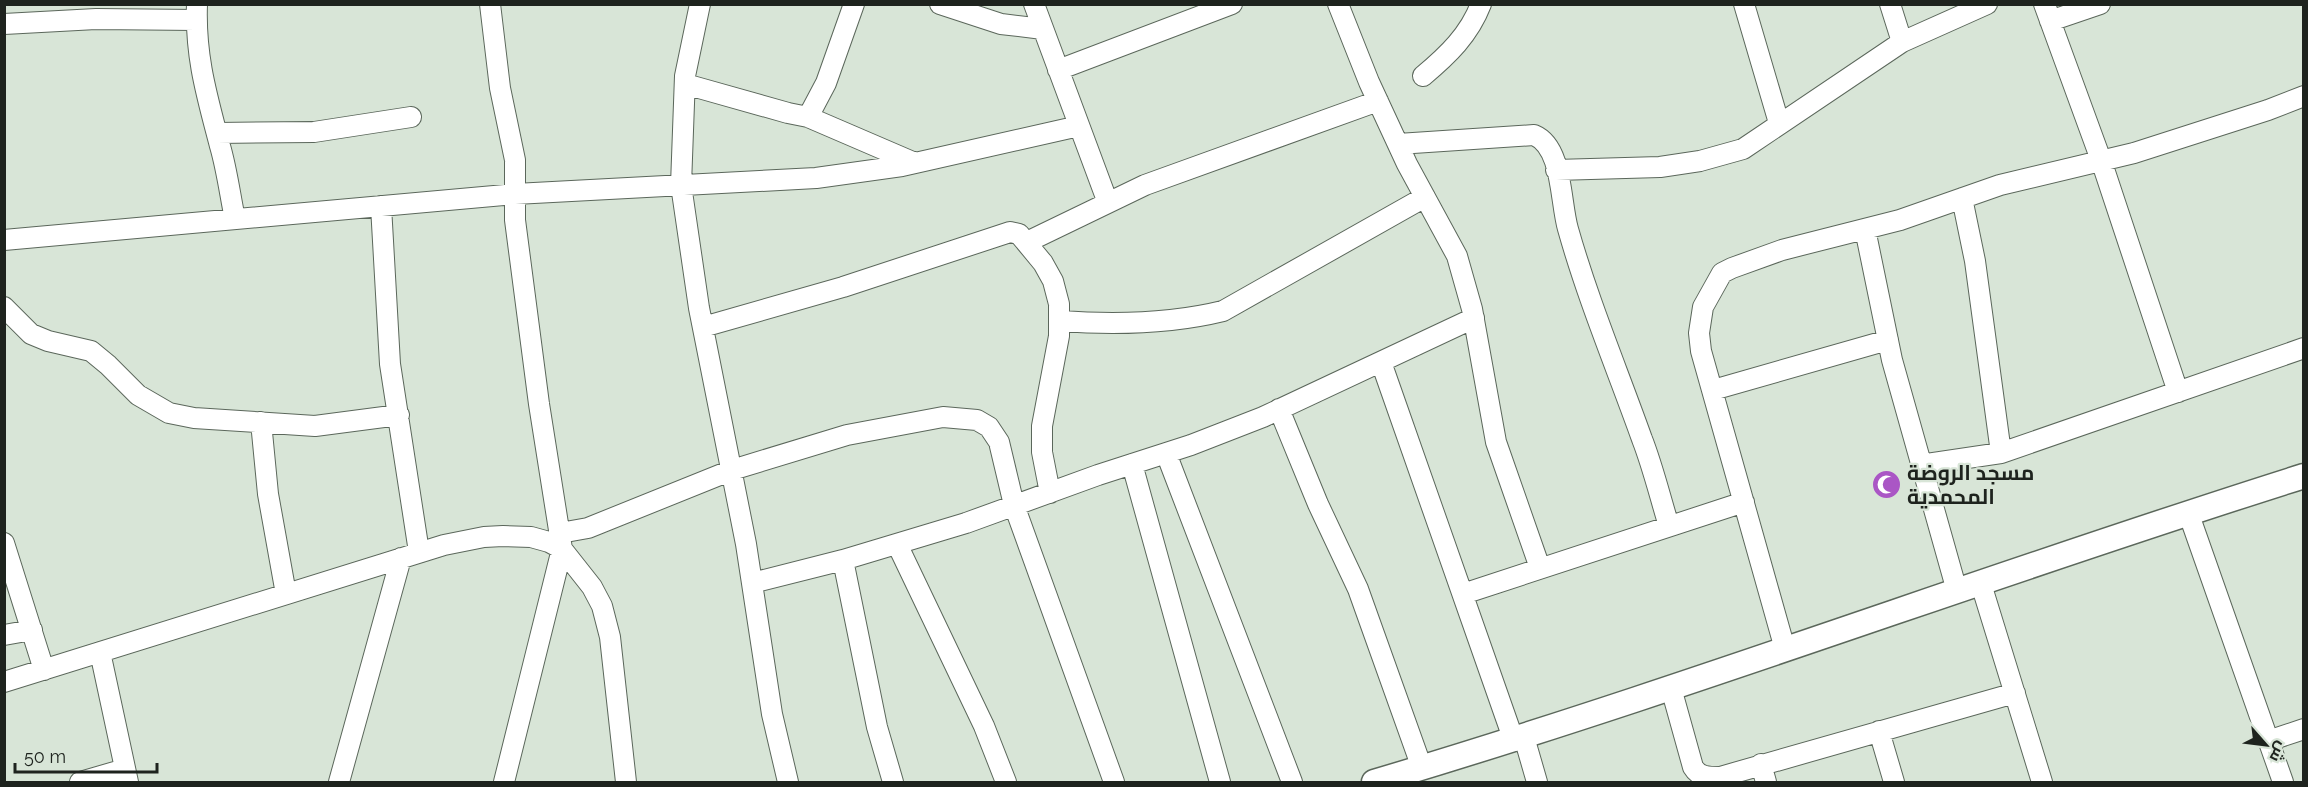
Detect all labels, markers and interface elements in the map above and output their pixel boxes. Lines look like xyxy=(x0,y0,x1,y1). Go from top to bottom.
place label: مسجد الروضة المحمدية xyxy=(1907,460,2034,509)
mosque icon: مسجد الروضة المحمدية xyxy=(1870,469,1902,501)
north arrow xyxy=(2236,715,2296,775)
scale bar xyxy=(15,736,158,774)
text: ش xyxy=(2266,738,2292,765)
text: 50 m xyxy=(24,746,66,767)

